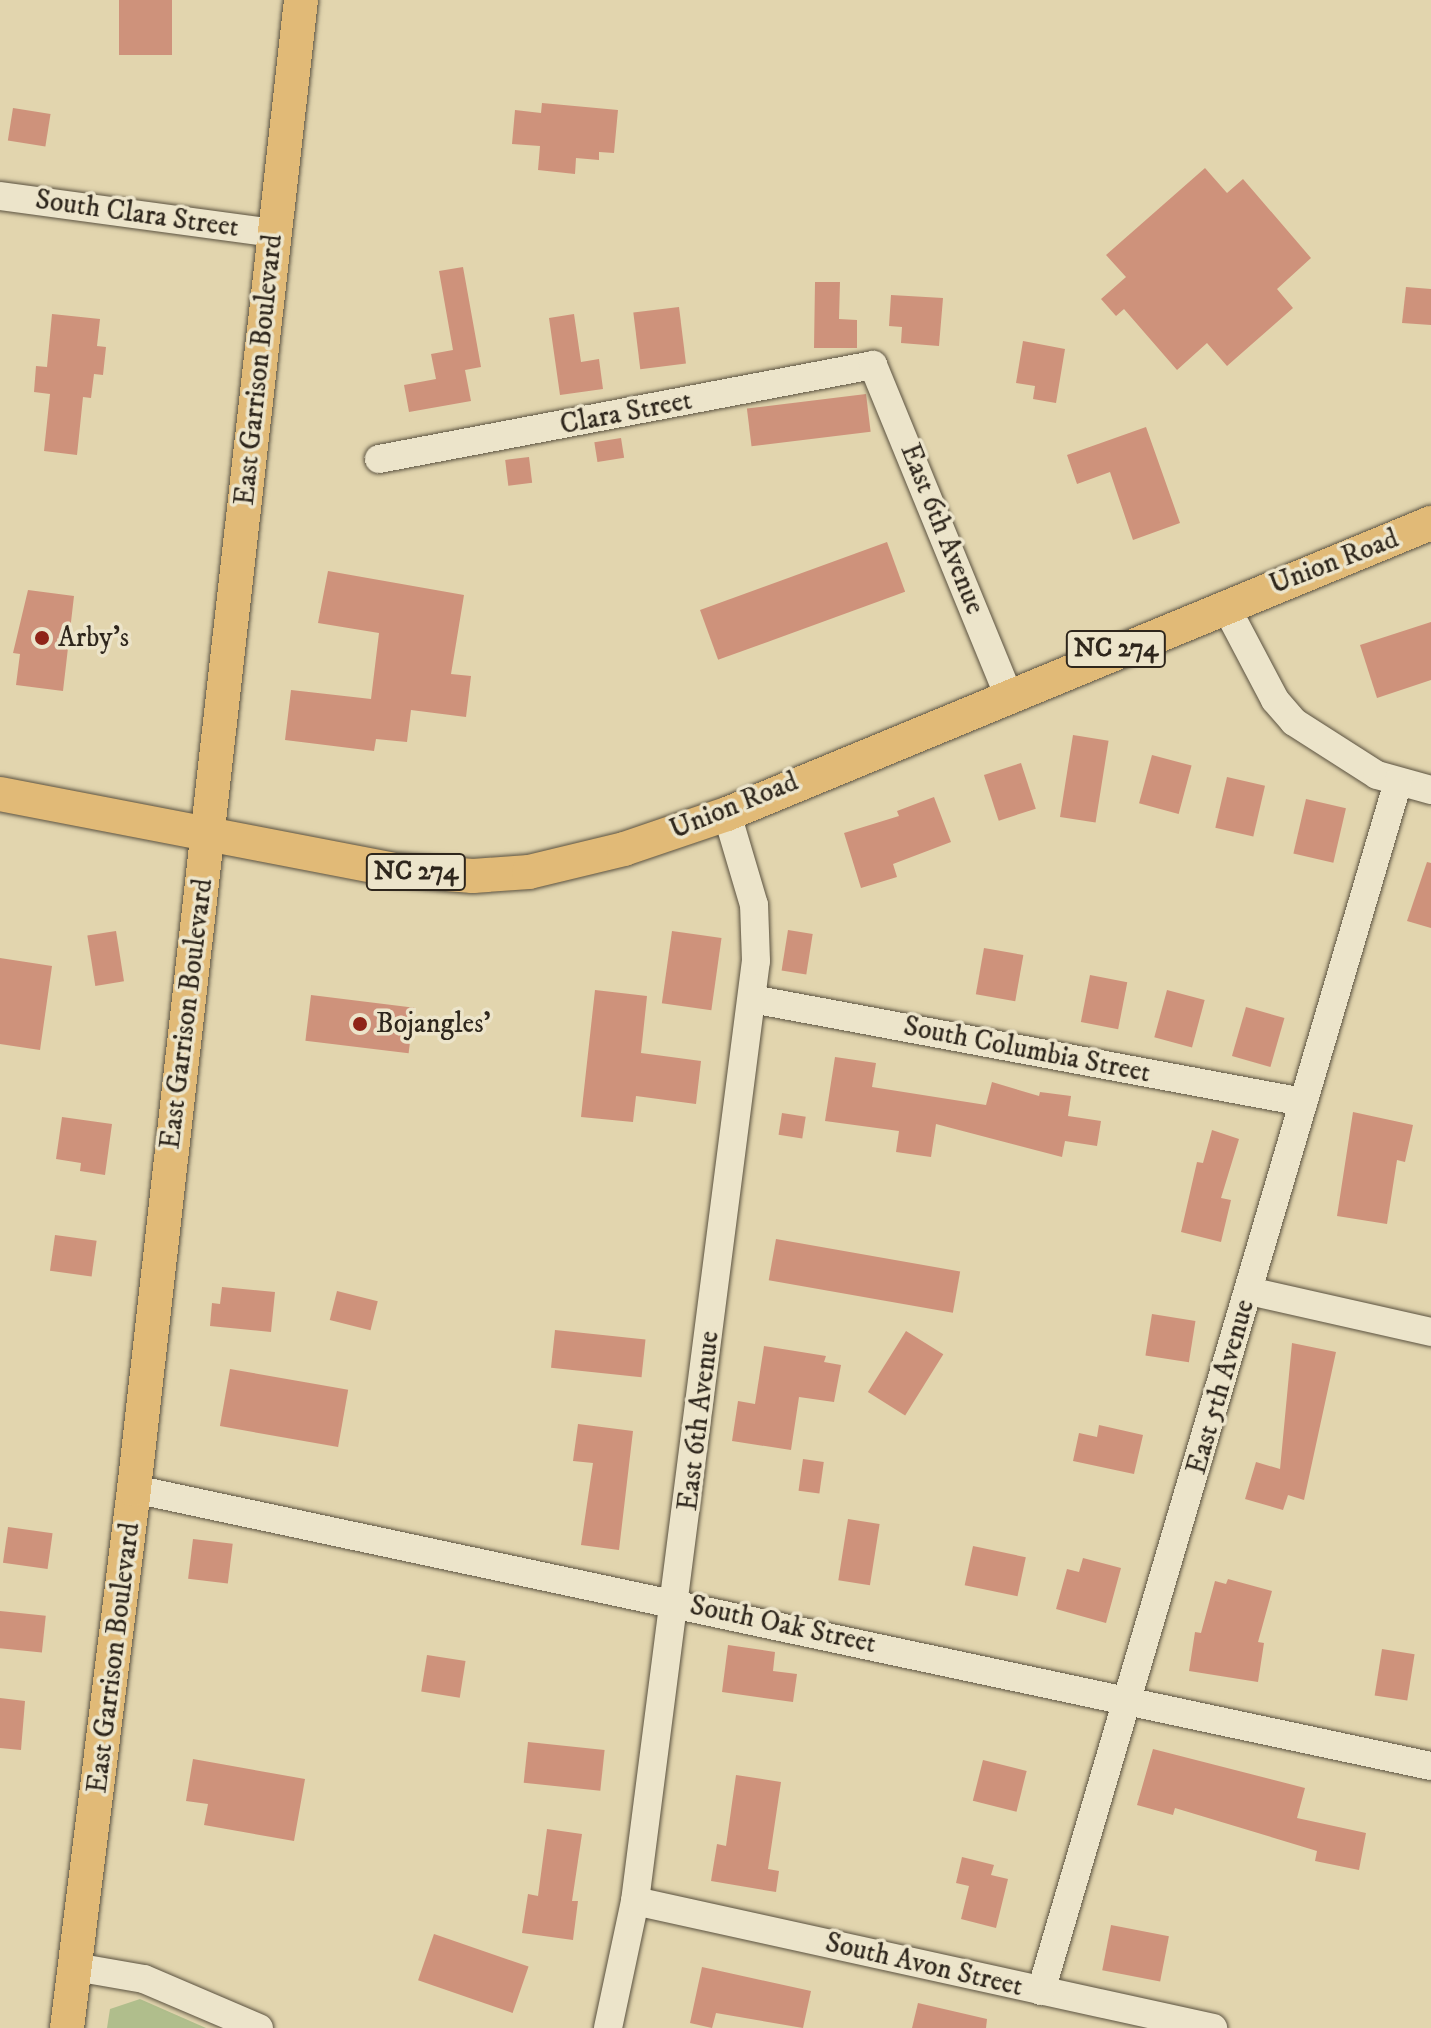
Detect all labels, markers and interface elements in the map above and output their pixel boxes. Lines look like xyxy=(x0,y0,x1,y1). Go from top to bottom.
street label: South Clara Street xyxy=(33,183,241,245)
street label: East Garrison Boulevard xyxy=(228,233,290,507)
street label: Clara Street xyxy=(557,384,695,442)
street label: East 6th Avenue xyxy=(893,439,991,619)
street label: Union Road xyxy=(1265,522,1403,602)
place label: Arby's xyxy=(58,621,129,655)
road number: NC 274 xyxy=(1064,627,1168,671)
marker: Arby's xyxy=(33,629,51,647)
street label: Union Road xyxy=(665,765,803,847)
road number: NC 274 xyxy=(364,850,468,894)
street label: East Garrison Boulevard xyxy=(154,877,220,1151)
place label: Bojangles' xyxy=(376,1007,491,1041)
street label: South Columbia Street xyxy=(901,1010,1153,1090)
marker: Bojangles' xyxy=(351,1015,369,1033)
street label: East 5th Avenue xyxy=(1180,1296,1262,1478)
street label: East 6th Avenue xyxy=(671,1329,727,1513)
street label: East Garrison Boulevard xyxy=(81,1521,147,1795)
street label: South Oak Street xyxy=(687,1589,879,1661)
street label: South Avon Street xyxy=(822,1926,1026,2004)

